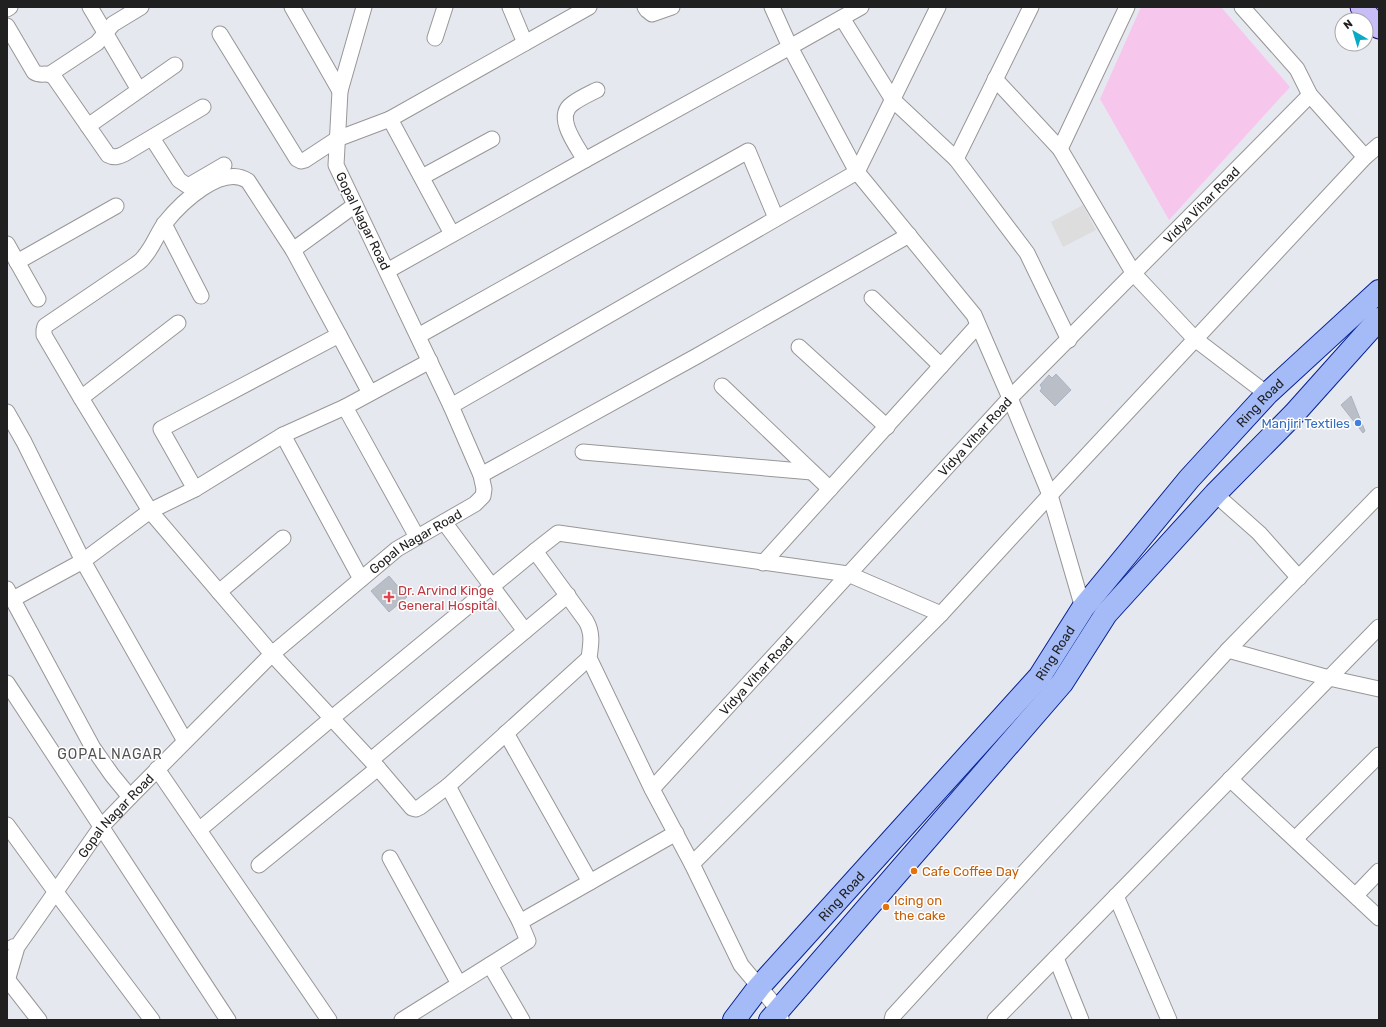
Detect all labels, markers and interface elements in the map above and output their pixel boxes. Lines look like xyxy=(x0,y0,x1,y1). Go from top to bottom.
north arrow xyxy=(1334,12,1374,52)
text: N xyxy=(1341,17,1355,32)
street label: Vidya Vihar Road xyxy=(1160,163,1242,246)
street label: Gopal Nagar Road xyxy=(332,169,393,273)
street label: Ring Road xyxy=(1233,375,1286,430)
street label: Vidya Vihar Road xyxy=(935,394,1015,479)
place label: Manjiri Textiles xyxy=(1262,416,1350,431)
marker: Manjiri Textiles xyxy=(1353,418,1363,428)
street label: Gopal Nagar Road xyxy=(366,506,464,577)
place label: Dr. Arvind Kinge General Hospital xyxy=(398,583,497,613)
marker: Dr. Arvind Kinge General Hospital xyxy=(383,591,395,603)
street label: Ring Road xyxy=(1032,623,1077,683)
street label: Vidya Vihar Road xyxy=(716,633,796,718)
district label: GOPAL NAGAR xyxy=(57,746,163,763)
street label: Gopal Nagar Road xyxy=(74,770,157,861)
place label: Cafe Coffee Day xyxy=(922,864,1019,879)
marker: Cafe Coffee Day xyxy=(909,866,919,876)
street label: Ring Road xyxy=(815,868,867,924)
place label: Icing on the cake xyxy=(894,893,946,923)
marker: Icing on the cake xyxy=(881,902,891,912)

